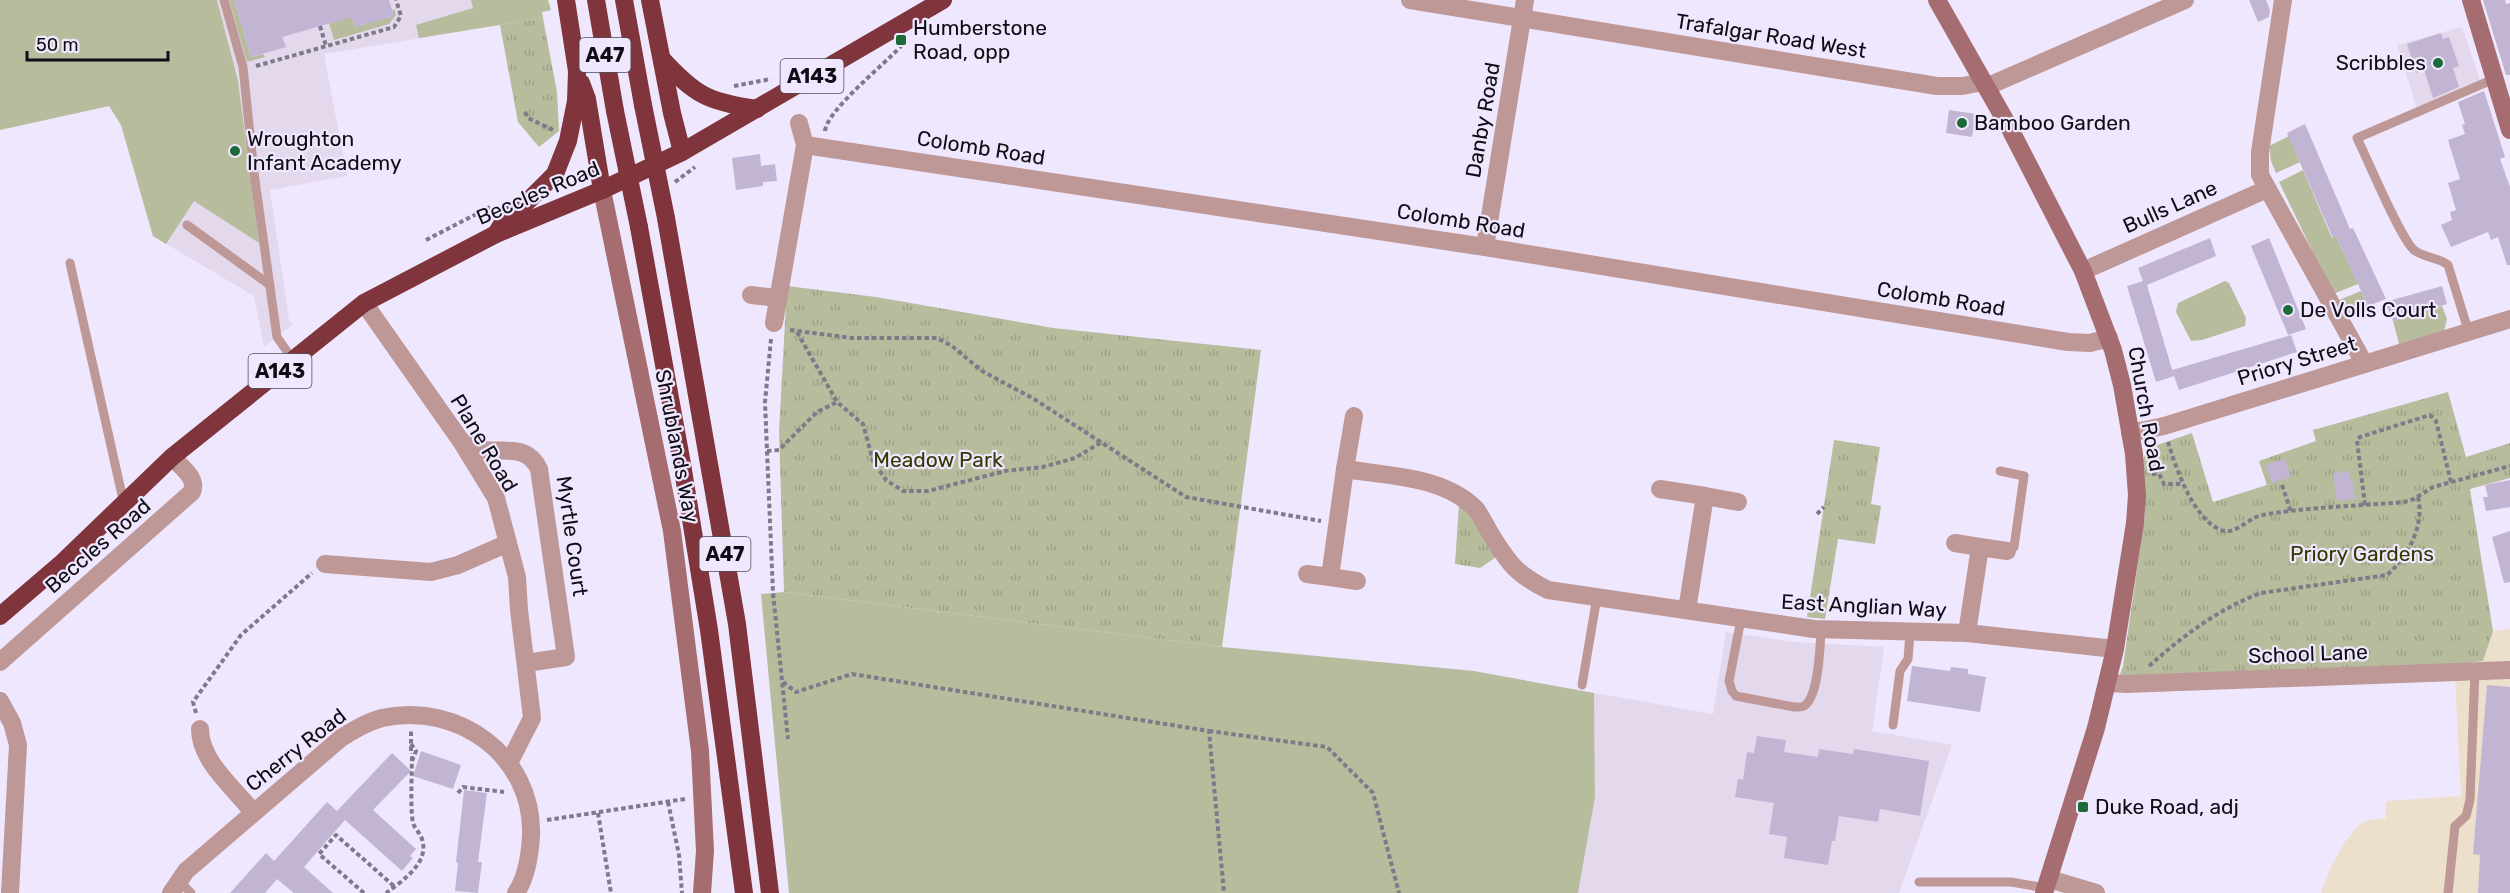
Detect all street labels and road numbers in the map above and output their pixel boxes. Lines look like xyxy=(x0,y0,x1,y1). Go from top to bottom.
street label: Trafalgar Road West xyxy=(1674,8,1868,63)
road number: A47 xyxy=(580,38,630,72)
road number: A143 xyxy=(780,59,844,93)
street label: Danby Road xyxy=(1460,60,1505,180)
street label: Colomb Road xyxy=(915,125,1047,170)
street label: Beccles Road xyxy=(472,155,603,230)
street label: Bulls Lane xyxy=(2119,175,2221,238)
street label: Colomb Road xyxy=(1395,198,1527,243)
street label: Colomb Road xyxy=(1875,276,2007,321)
street label: Priory Street xyxy=(2234,331,2360,391)
street label: Church Road xyxy=(2123,344,2170,473)
road number: A143 xyxy=(248,354,312,388)
street label: Shrublands Way xyxy=(650,367,705,525)
street label: Plane Road xyxy=(445,389,523,496)
street label: Myrtle Court xyxy=(552,474,593,598)
street label: Beccles Road xyxy=(40,493,155,598)
road number: A47 xyxy=(700,537,750,571)
street label: East Anglian Way xyxy=(1781,589,1948,622)
street label: School Lane xyxy=(2248,639,2368,668)
street label: Cherry Road xyxy=(241,703,351,797)

